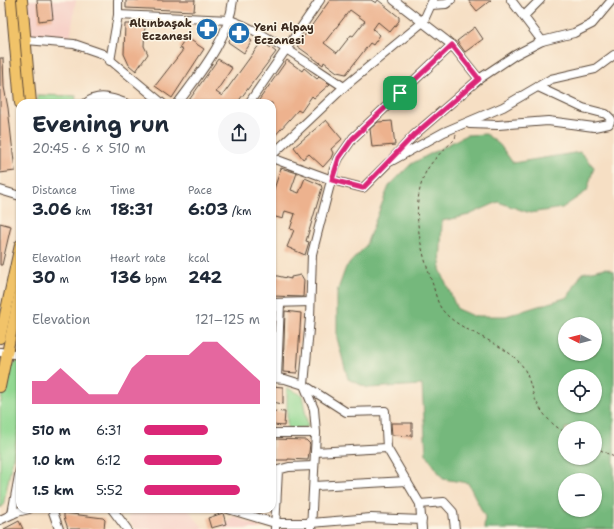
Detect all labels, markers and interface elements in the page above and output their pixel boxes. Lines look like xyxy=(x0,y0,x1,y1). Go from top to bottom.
place label: Altınbaşak Eczanesi xyxy=(129,16,192,44)
pharmacy icon: Altınbaşak Eczanesi xyxy=(194,16,220,42)
pharmacy icon: Yeni Alpay Eczanesi xyxy=(226,20,252,46)
place label: Yeni Alpay Eczanesi xyxy=(254,20,314,48)
pin xyxy=(383,76,417,110)
icon: arrive xyxy=(389,82,411,104)
text: Evening run xyxy=(32,110,169,139)
button: share xyxy=(218,112,260,154)
text: 20:45 · 6 × 510 m xyxy=(32,140,146,157)
text: Distance xyxy=(32,183,77,198)
text: Time xyxy=(110,183,135,198)
text: Pace xyxy=(188,183,212,198)
text: 3.06 xyxy=(32,198,72,220)
text: 18:31 xyxy=(110,198,153,220)
text: 6:03 xyxy=(188,198,228,220)
text: km xyxy=(72,204,91,219)
text: /km xyxy=(228,204,252,219)
text: Elevation xyxy=(32,251,81,266)
text: Heart rate xyxy=(110,251,166,266)
text: kcal xyxy=(188,251,209,266)
text: 30 xyxy=(32,266,56,288)
text: 136 xyxy=(110,266,141,288)
text: 242 xyxy=(188,266,222,288)
text: m xyxy=(56,272,69,287)
text: bpm xyxy=(141,272,167,287)
text: Elevation xyxy=(32,311,90,328)
text: 121–125 m xyxy=(195,311,260,328)
north arrow xyxy=(558,317,602,361)
map controls xyxy=(558,317,602,517)
button: locate xyxy=(558,369,602,413)
button: + xyxy=(558,421,602,465)
text: 510 m xyxy=(32,422,71,439)
text: 6:31 xyxy=(96,422,121,439)
text: 1.0 km xyxy=(32,452,74,469)
text: 6:12 xyxy=(96,452,121,469)
button: − xyxy=(558,473,602,517)
text: 1.5 km xyxy=(32,482,74,499)
text: 5:52 xyxy=(96,482,123,499)

